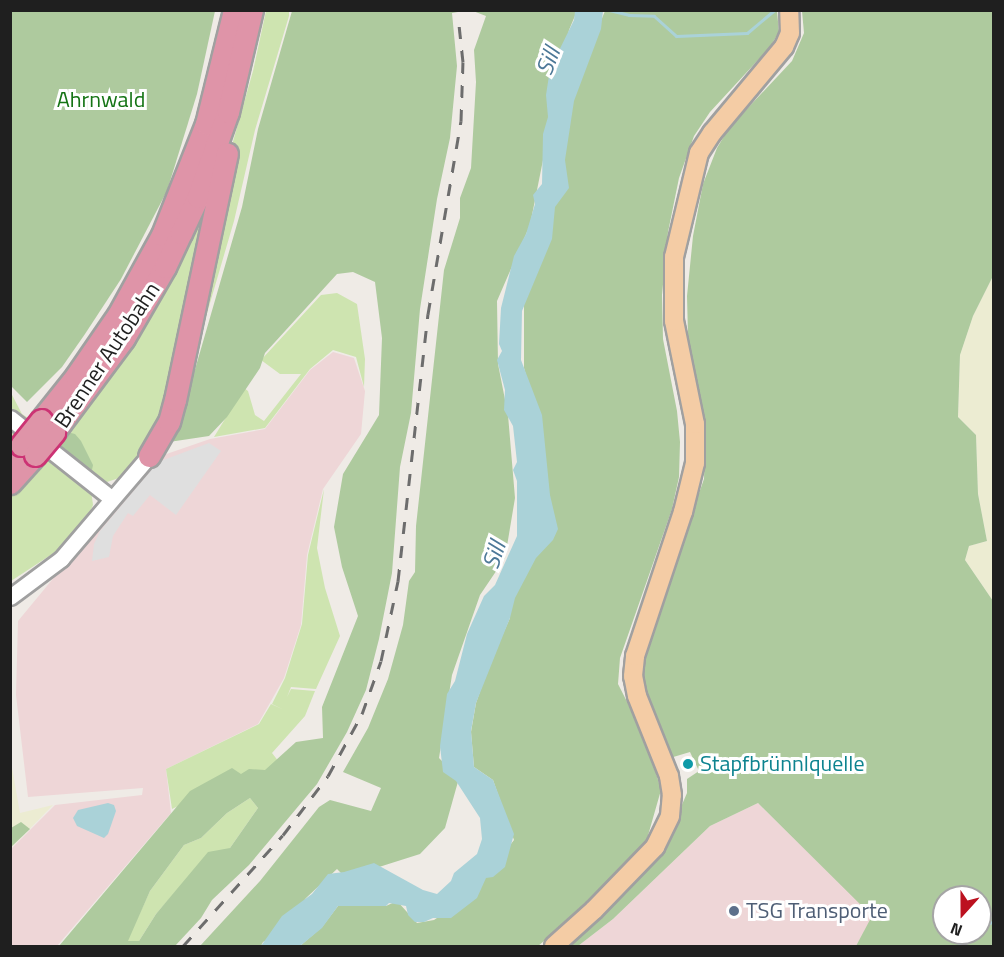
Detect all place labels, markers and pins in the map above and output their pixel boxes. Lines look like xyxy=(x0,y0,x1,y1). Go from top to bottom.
place label: Stapfbrünnlquelle xyxy=(700,751,865,777)
marker: Stapfbrünnlquelle xyxy=(681,757,695,771)
place label: TSG Transporte xyxy=(746,898,888,924)
marker: TSG Transporte xyxy=(727,904,741,918)

